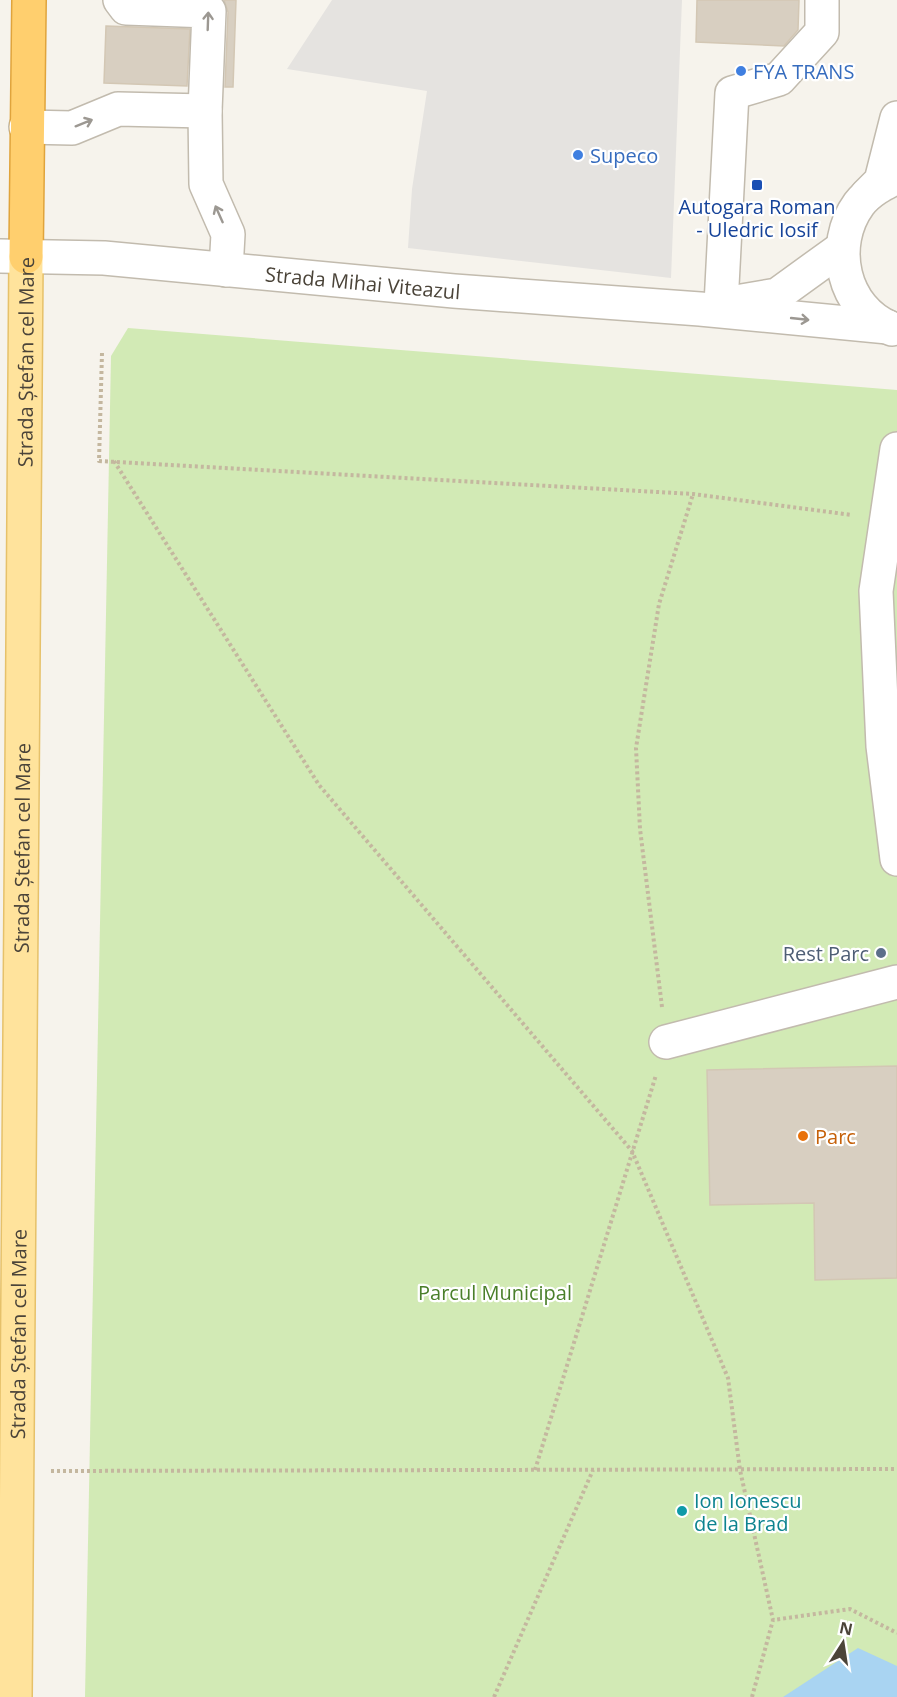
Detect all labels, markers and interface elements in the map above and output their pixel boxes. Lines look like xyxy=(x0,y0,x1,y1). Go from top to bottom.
one-way arrow xyxy=(203,12,214,32)
place label: FYA TRANS xyxy=(753,58,854,85)
marker: FYA TRANS xyxy=(734,64,748,78)
one-way arrow xyxy=(74,117,93,128)
place label: Supeco xyxy=(590,142,658,169)
marker: Supeco xyxy=(571,148,585,162)
marker: Autogara Roman - Uledric Iosif xyxy=(750,178,764,192)
place label: Autogara Roman - Uledric Iosif xyxy=(679,193,835,243)
one-way arrow xyxy=(213,205,224,223)
street label: Strada Ștefan cel Mare xyxy=(11,257,40,467)
street label: Strada Mihai Viteazul xyxy=(264,260,461,305)
one-way arrow xyxy=(790,314,810,325)
street label: Strada Ștefan cel Mare xyxy=(7,743,36,953)
place label: Rest Parc xyxy=(783,940,869,967)
marker: Rest Parc xyxy=(874,946,888,960)
place label: Parc xyxy=(815,1123,856,1150)
marker: Parc xyxy=(796,1129,810,1143)
street label: Strada Ștefan cel Mare xyxy=(3,1229,32,1439)
park label: Parcul Municipal xyxy=(418,1279,572,1306)
place label: Ion Ionescu de la Brad xyxy=(694,1487,802,1537)
marker: Ion Ionescu de la Brad xyxy=(675,1504,689,1518)
north arrow xyxy=(813,1613,873,1673)
text: N xyxy=(837,1616,855,1640)

